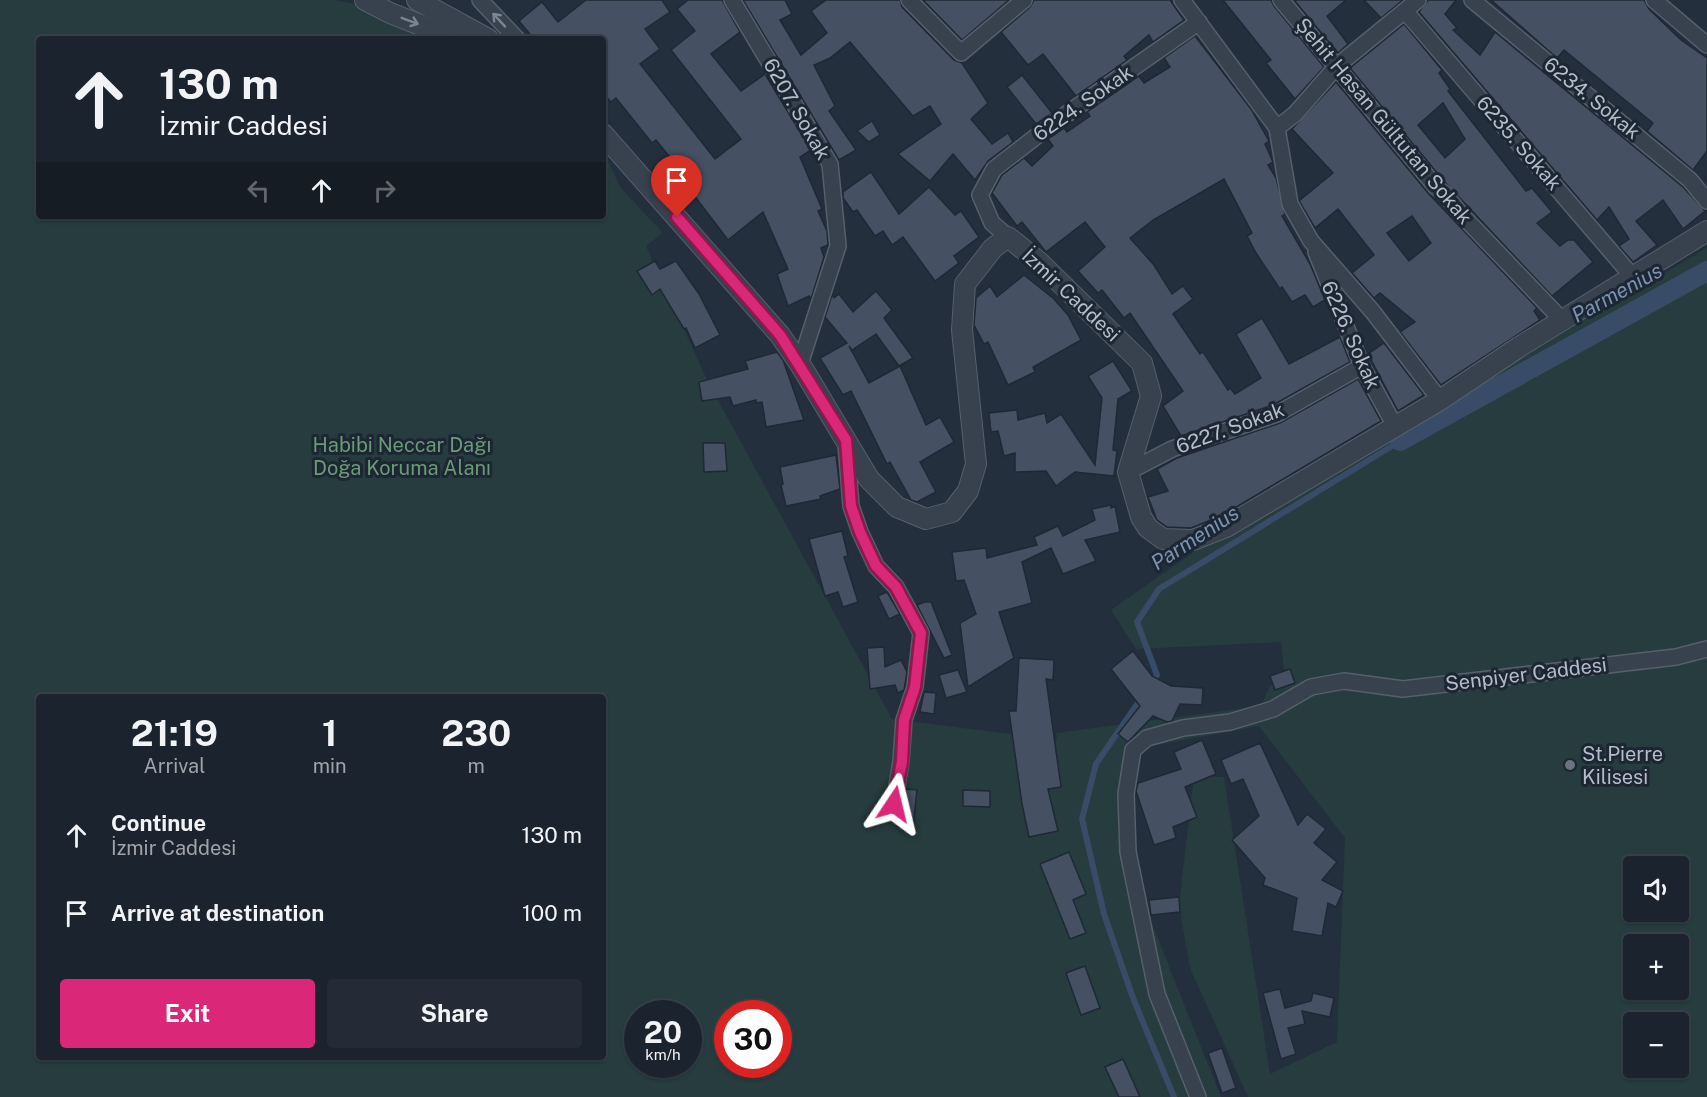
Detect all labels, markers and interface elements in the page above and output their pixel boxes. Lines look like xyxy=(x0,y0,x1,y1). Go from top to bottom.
one-way arrow xyxy=(492,12,506,27)
street label: Şehit Hasan Gültutan Sokak xyxy=(1291,13,1477,229)
one-way arrow xyxy=(400,16,419,27)
street label: 6234. Sokak xyxy=(1539,52,1645,144)
street label: 6207. Sokak xyxy=(758,54,836,164)
text: 130 m xyxy=(159,59,279,108)
icon: ahead xyxy=(60,60,138,138)
street label: 6224. Sokak xyxy=(1029,60,1137,146)
street label: 6235. Sokak xyxy=(1472,91,1566,195)
text: İzmir Caddesi xyxy=(159,109,328,141)
pin xyxy=(651,155,702,217)
icon: arrive xyxy=(660,164,693,197)
icon: left xyxy=(242,174,275,207)
icon: ahead xyxy=(305,174,338,207)
icon: right xyxy=(368,174,401,207)
street label: İzmir Caddesi xyxy=(1017,244,1125,346)
water label: Parmenius xyxy=(1567,257,1666,328)
street label: 6226. Sokak xyxy=(1316,277,1386,393)
street label: 6227. Sokak xyxy=(1173,397,1287,459)
park label: Habibi Neccar Dağı Doğa Koruma Alanı xyxy=(313,433,491,480)
water label: Parmenius xyxy=(1146,500,1243,575)
street label: Senpiyer Caddesi xyxy=(1444,652,1608,696)
text: 21:19 xyxy=(131,712,218,754)
text: 1 xyxy=(322,712,337,754)
text: 230 xyxy=(441,712,511,754)
place label: St.Pierre Kilisesi xyxy=(1582,742,1663,789)
text: Arrival xyxy=(143,754,205,778)
text: min xyxy=(313,754,347,778)
text: m xyxy=(468,754,485,778)
marker: St.Pierre Kilisesi xyxy=(1563,758,1577,772)
position arrow xyxy=(862,772,926,836)
text: Continue xyxy=(111,810,206,836)
icon: ahead xyxy=(60,819,93,852)
text: 130 m xyxy=(521,822,582,848)
text: İzmir Caddesi xyxy=(111,836,236,860)
map controls xyxy=(1623,856,1689,1078)
button: sound xyxy=(1623,856,1689,922)
icon: arrive xyxy=(60,897,93,930)
text: Arrive at destination xyxy=(111,900,324,926)
text: 100 m xyxy=(522,900,582,926)
button: + xyxy=(1623,934,1689,1000)
button: Exit xyxy=(60,979,315,1048)
button: Share xyxy=(327,979,582,1048)
speed limit sign: 30 xyxy=(714,1000,792,1078)
button: − xyxy=(1623,1012,1689,1078)
text: 20 xyxy=(644,1014,682,1050)
text: km/h xyxy=(645,1046,681,1063)

